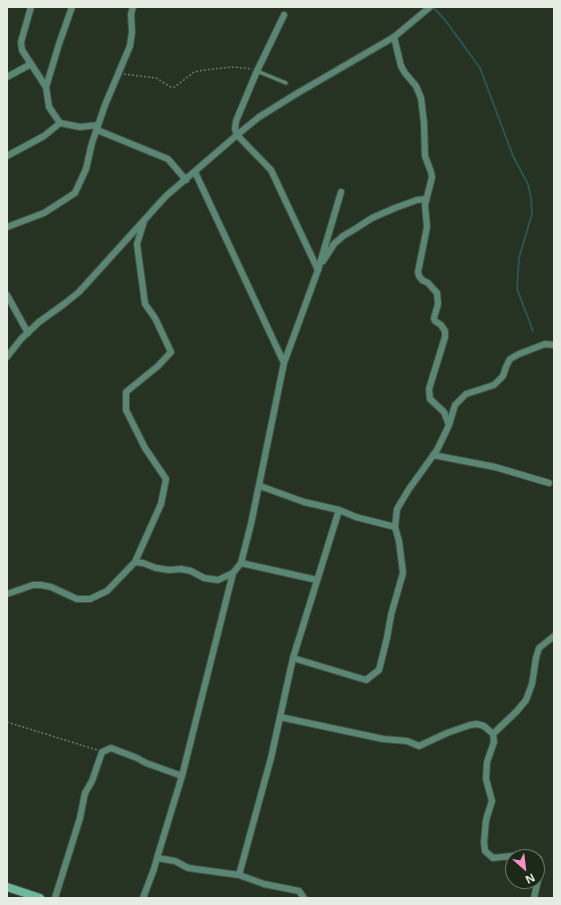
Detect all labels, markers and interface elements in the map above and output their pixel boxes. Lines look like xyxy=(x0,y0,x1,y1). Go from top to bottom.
north arrow xyxy=(505,849,545,889)
text: N xyxy=(523,870,538,888)

